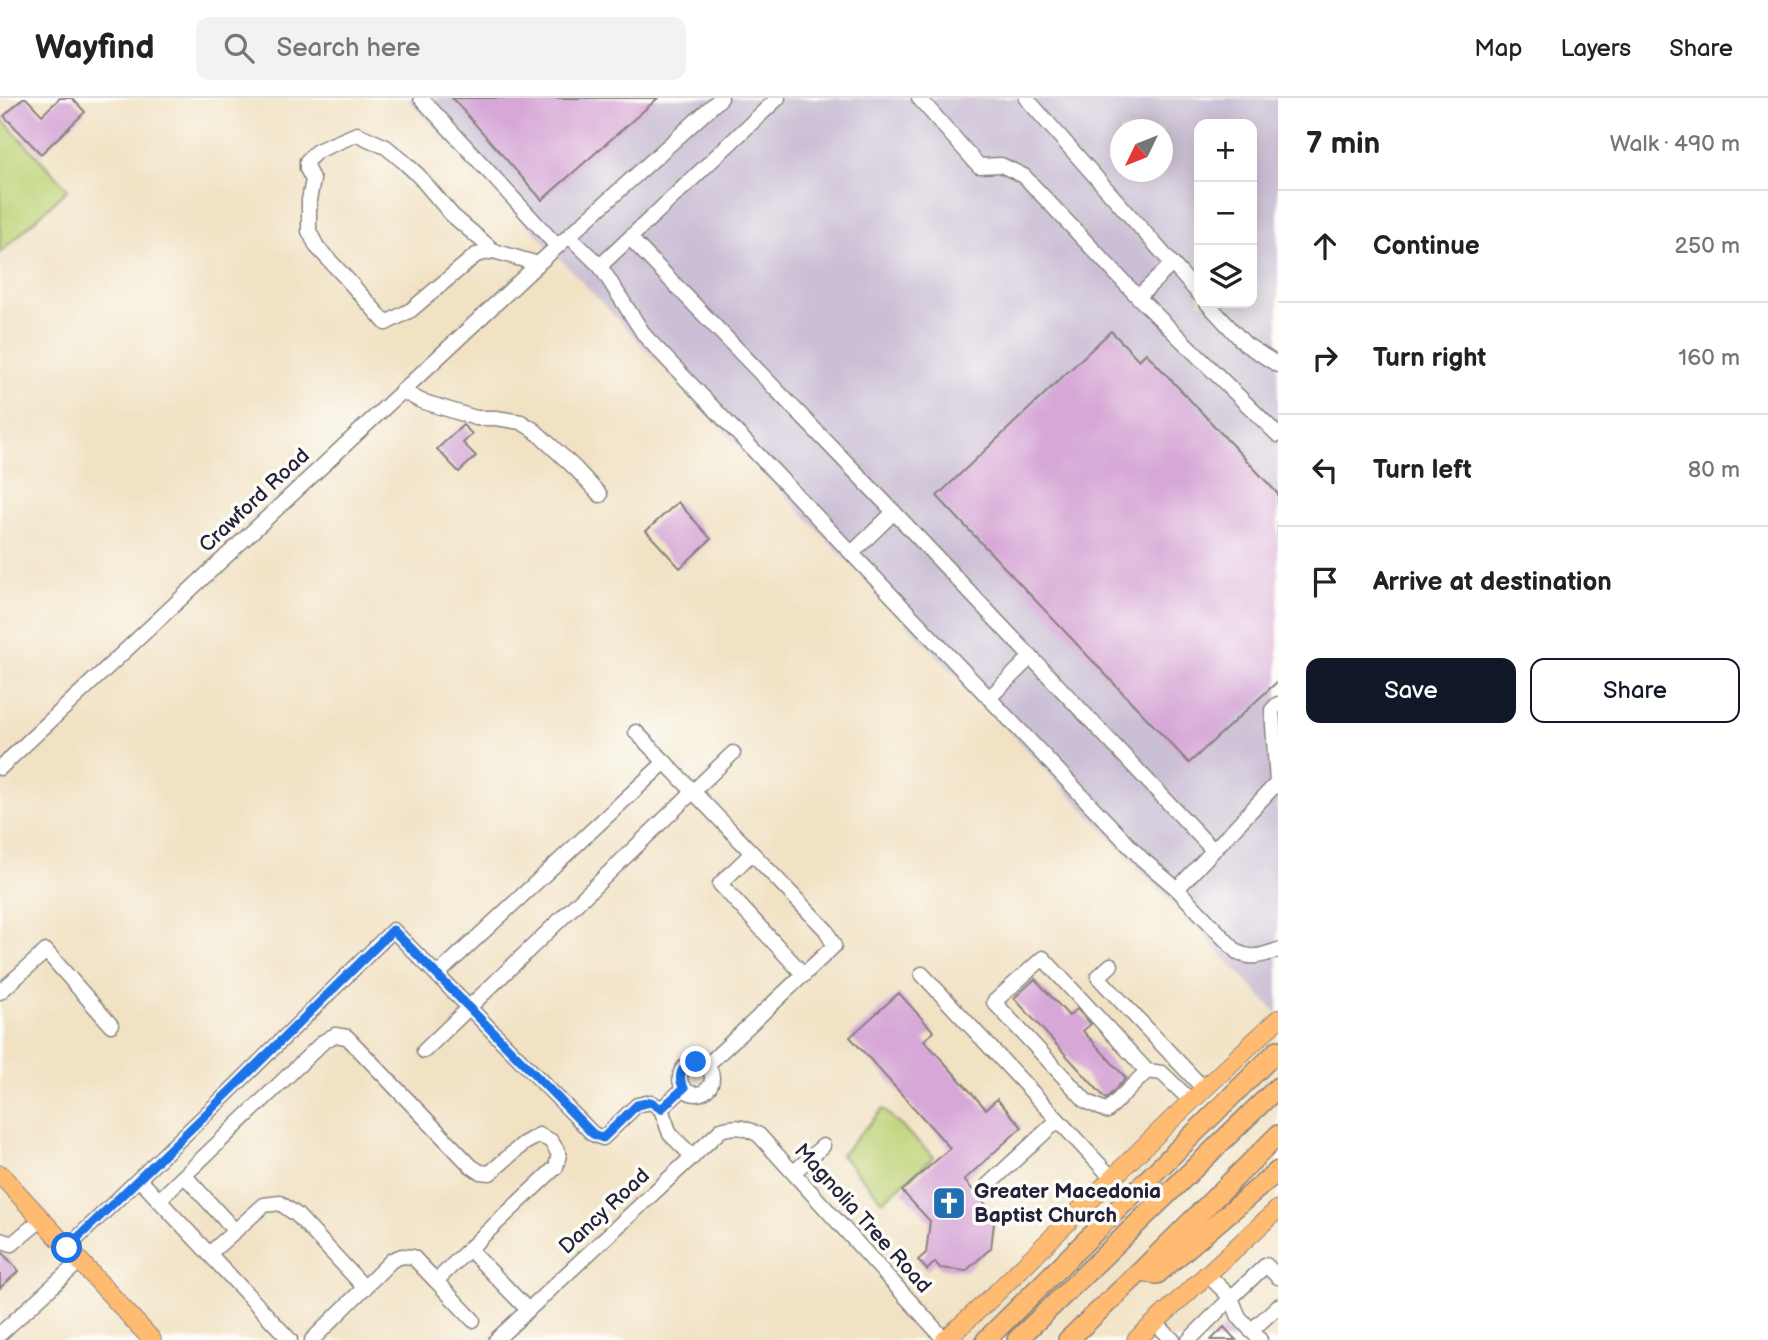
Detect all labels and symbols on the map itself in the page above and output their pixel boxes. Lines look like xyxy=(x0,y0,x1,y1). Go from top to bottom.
north arrow xyxy=(1110,119,1173,182)
street label: Crawford Road xyxy=(194,443,315,558)
route end xyxy=(680,1046,711,1077)
street label: Magnolia Tree Road xyxy=(789,1138,936,1298)
street label: Dancy Road xyxy=(554,1163,655,1260)
place label: Greater Macedonia Baptist Church xyxy=(974,1179,1161,1228)
church icon: Greater Macedonia Baptist Church xyxy=(930,1184,968,1222)
route start xyxy=(51,1232,82,1263)

